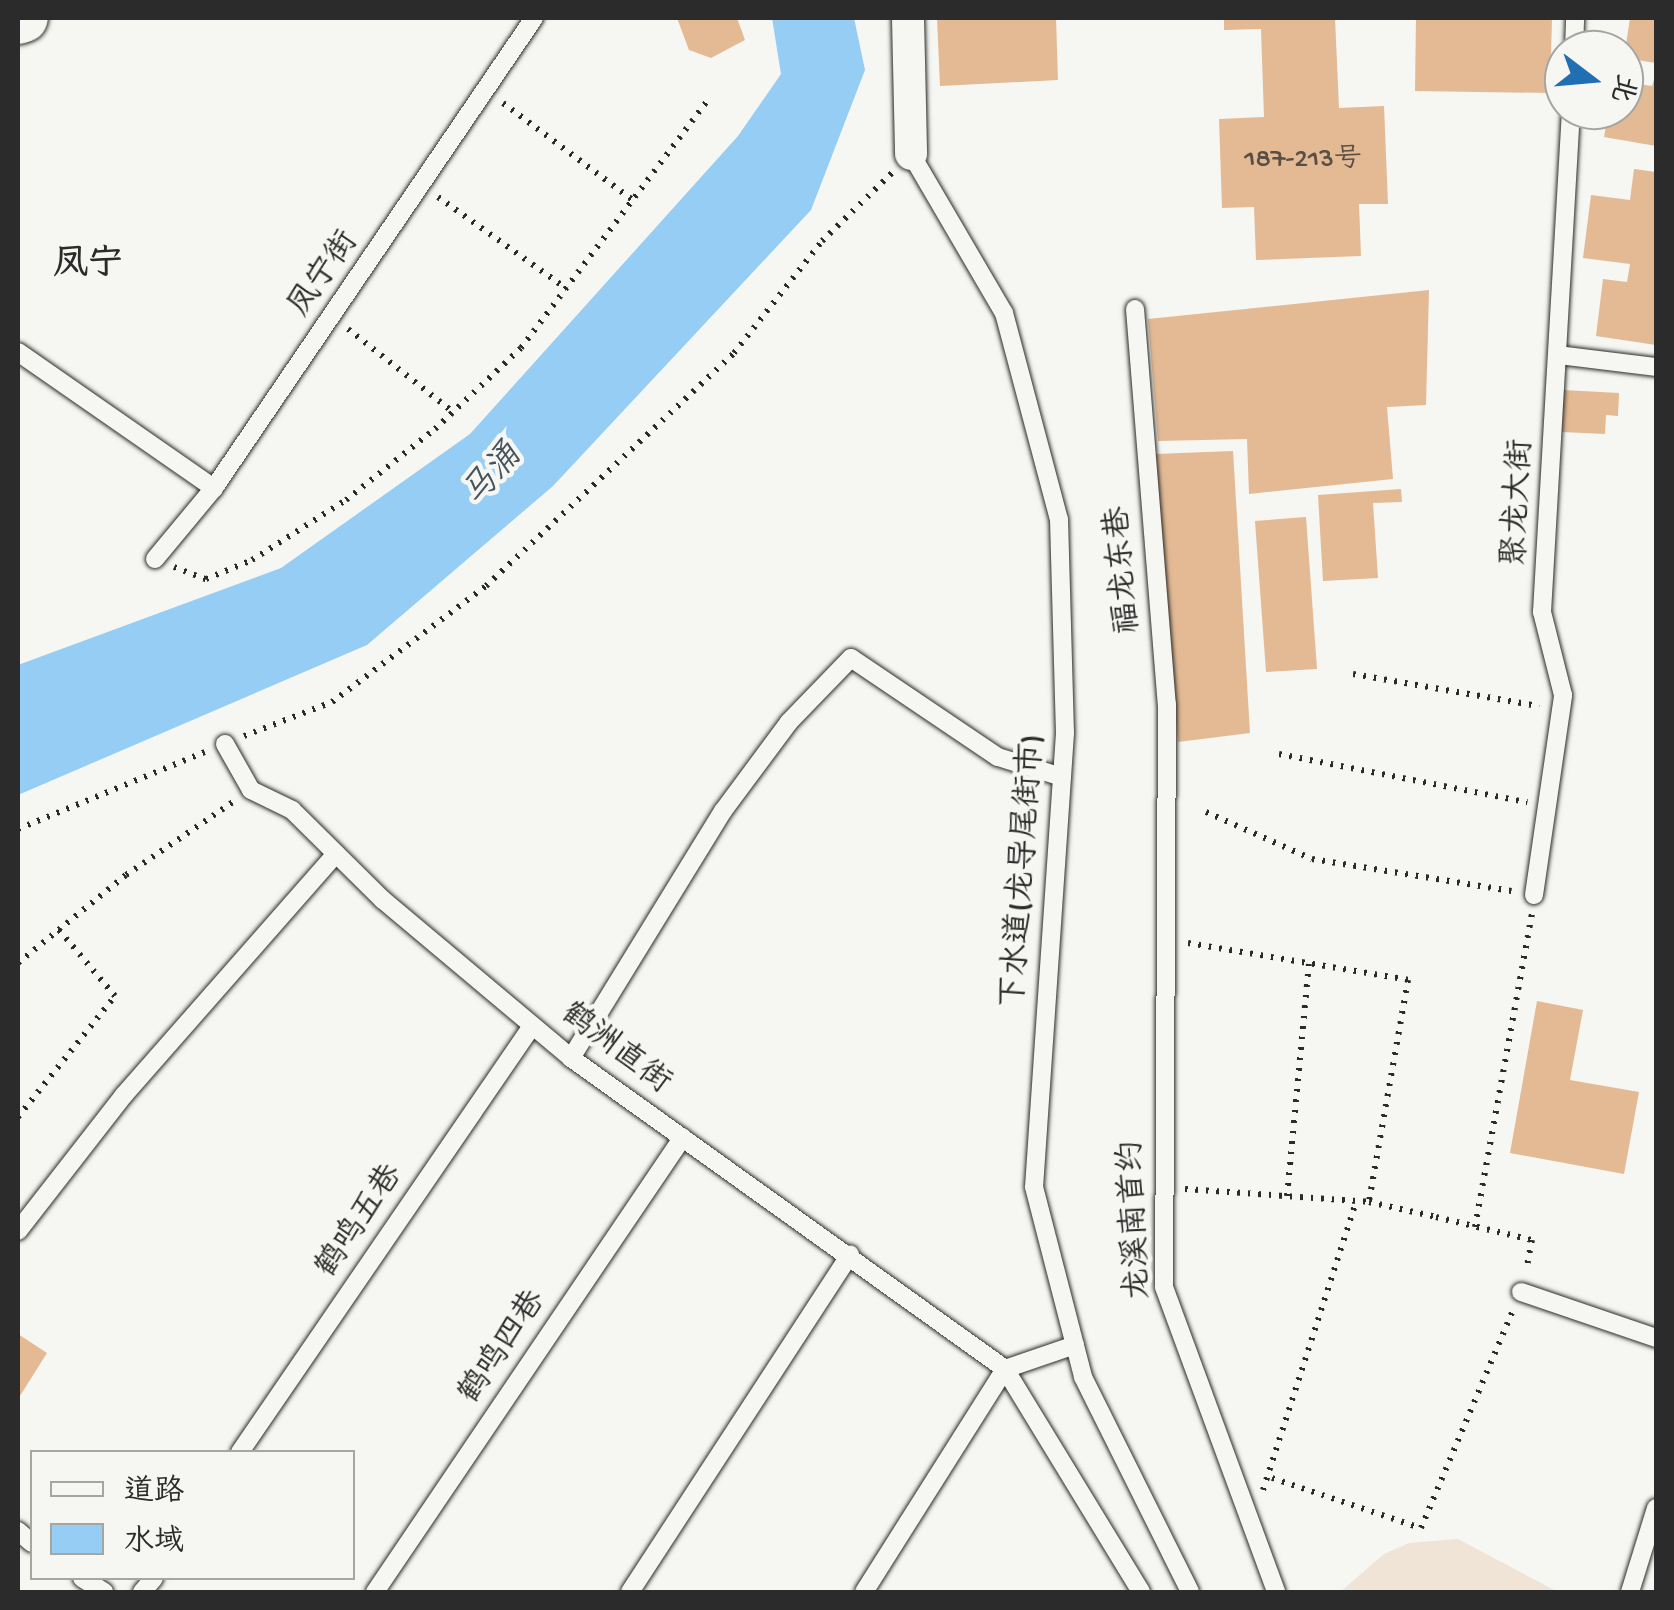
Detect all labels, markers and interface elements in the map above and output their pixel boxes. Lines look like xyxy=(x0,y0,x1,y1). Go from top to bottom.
north arrow xyxy=(1544,30,1644,130)
text: 北 xyxy=(1602,70,1641,106)
house number: 187-213号 xyxy=(1244,144,1362,178)
street label: 凤宁街 xyxy=(282,225,368,325)
district label: 凤宁 xyxy=(53,246,123,288)
water label: 马涌 xyxy=(455,437,533,517)
street label: 聚龙大街 xyxy=(1497,438,1543,568)
street label: 福龙东巷 xyxy=(1100,505,1150,635)
street label: 下水道(龙导尾街市) xyxy=(996,733,1054,1009)
street label: 鹤洲直街 xyxy=(552,996,678,1104)
street label: 龙溪南首约 xyxy=(1114,1139,1160,1301)
street label: 鹤鸣五巷 xyxy=(309,1158,413,1286)
street label: 鹤鸣四巷 xyxy=(452,1284,556,1412)
legend xyxy=(30,1450,355,1580)
text: 道路 xyxy=(124,1476,184,1511)
text: 水域 xyxy=(124,1526,184,1561)

